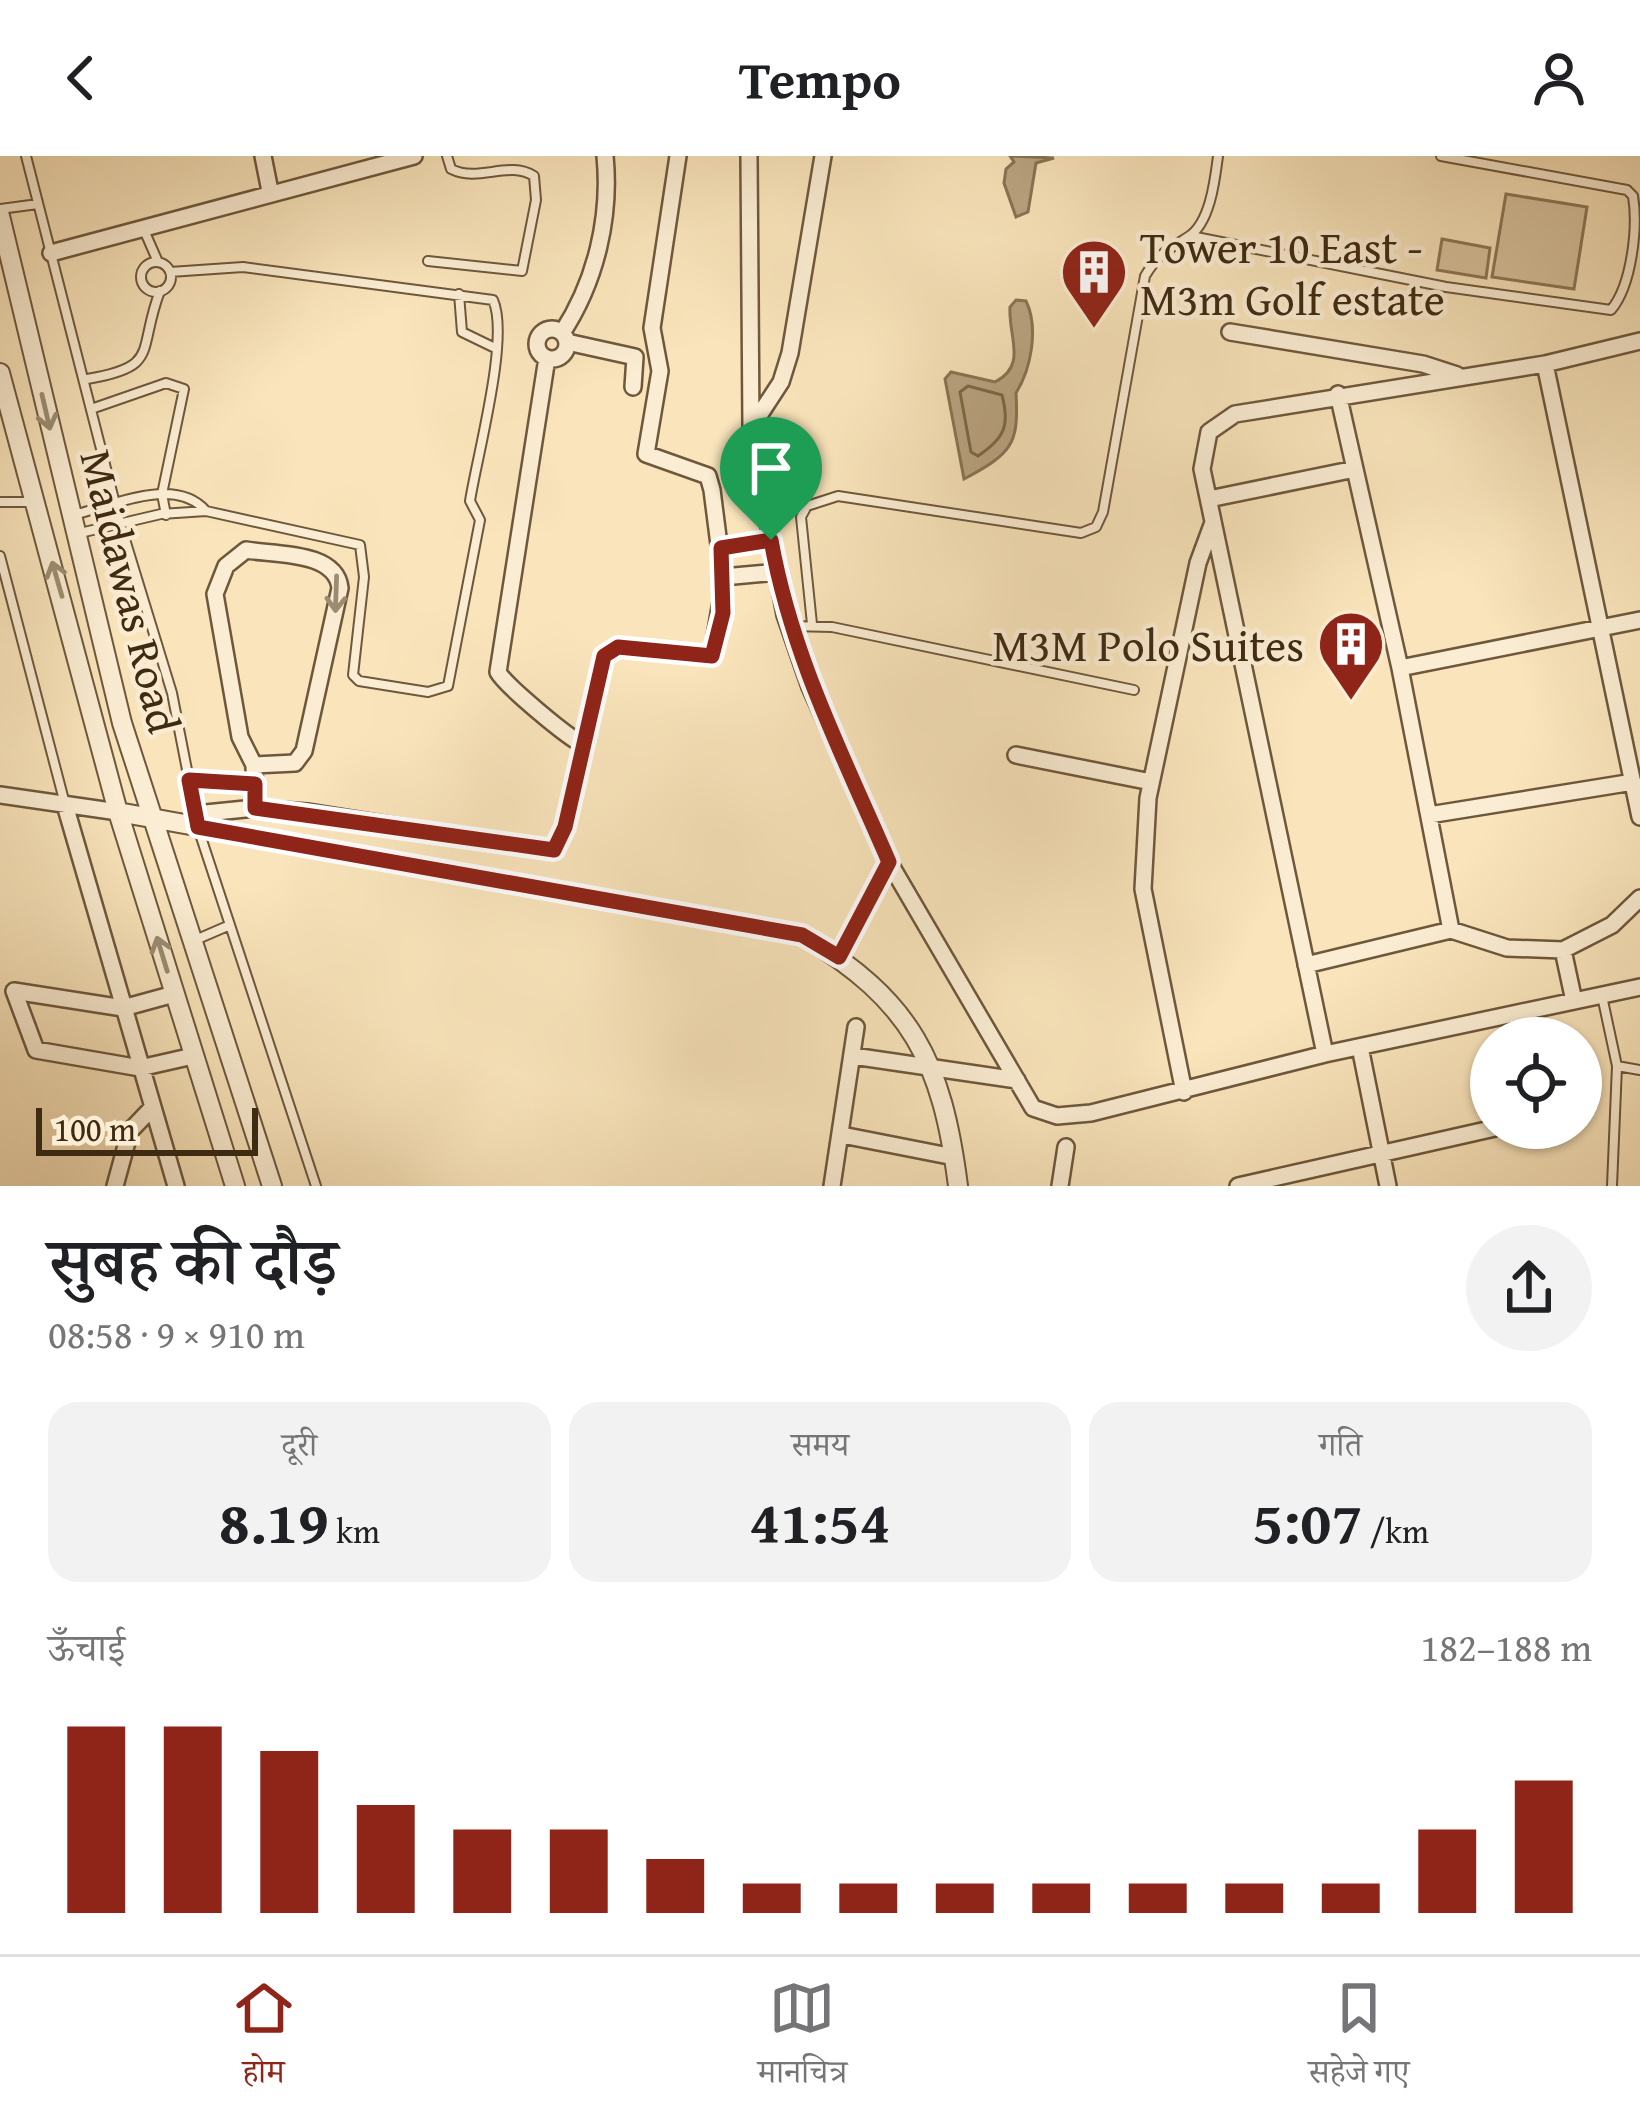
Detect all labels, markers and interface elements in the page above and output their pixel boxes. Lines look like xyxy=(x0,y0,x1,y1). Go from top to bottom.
text: Tempo xyxy=(739,39,901,118)
icon: back xyxy=(48,45,114,111)
icon: person xyxy=(1526,45,1592,111)
place label: Tower 10 East - M3m Golf estate xyxy=(1140,214,1445,331)
building icon: Tower 10 East - M3m Golf estate xyxy=(1059,237,1129,331)
one-way arrow xyxy=(36,392,58,430)
pin xyxy=(720,417,822,540)
icon: arrive xyxy=(738,435,804,501)
street label: Maidawas Road xyxy=(64,443,198,739)
one-way arrow xyxy=(45,560,67,598)
one-way arrow xyxy=(324,574,347,613)
building icon: M3M Polo Suites xyxy=(1316,609,1386,703)
place label: M3M Polo Suites xyxy=(992,612,1304,677)
one-way arrow xyxy=(150,936,172,974)
map controls xyxy=(1470,1017,1602,1149)
button: locate xyxy=(1470,1017,1602,1149)
scale bar xyxy=(36,1102,258,1155)
text: 100 m xyxy=(54,1105,136,1153)
text: सुबह की दौड़ xyxy=(48,1211,337,1308)
button: share xyxy=(1466,1225,1592,1351)
text: 08:58 · 9 × 910 m xyxy=(48,1305,305,1362)
text: दूरी xyxy=(281,1420,317,1468)
text: समय xyxy=(791,1420,849,1468)
text: गति xyxy=(1319,1420,1362,1468)
text: 8.19 xyxy=(219,1477,329,1565)
text: 41:54 xyxy=(749,1477,891,1565)
text: 5:07 xyxy=(1252,1477,1362,1565)
text: km xyxy=(329,1507,380,1555)
text: /km xyxy=(1362,1507,1429,1555)
text: ऊँचाई xyxy=(48,1618,125,1675)
text: 182–188 m xyxy=(1420,1618,1592,1675)
tab: होम xyxy=(231,1975,297,2104)
tab: मानचित्र xyxy=(758,1975,847,2104)
tab: सहेजे गए xyxy=(1308,1975,1409,2104)

